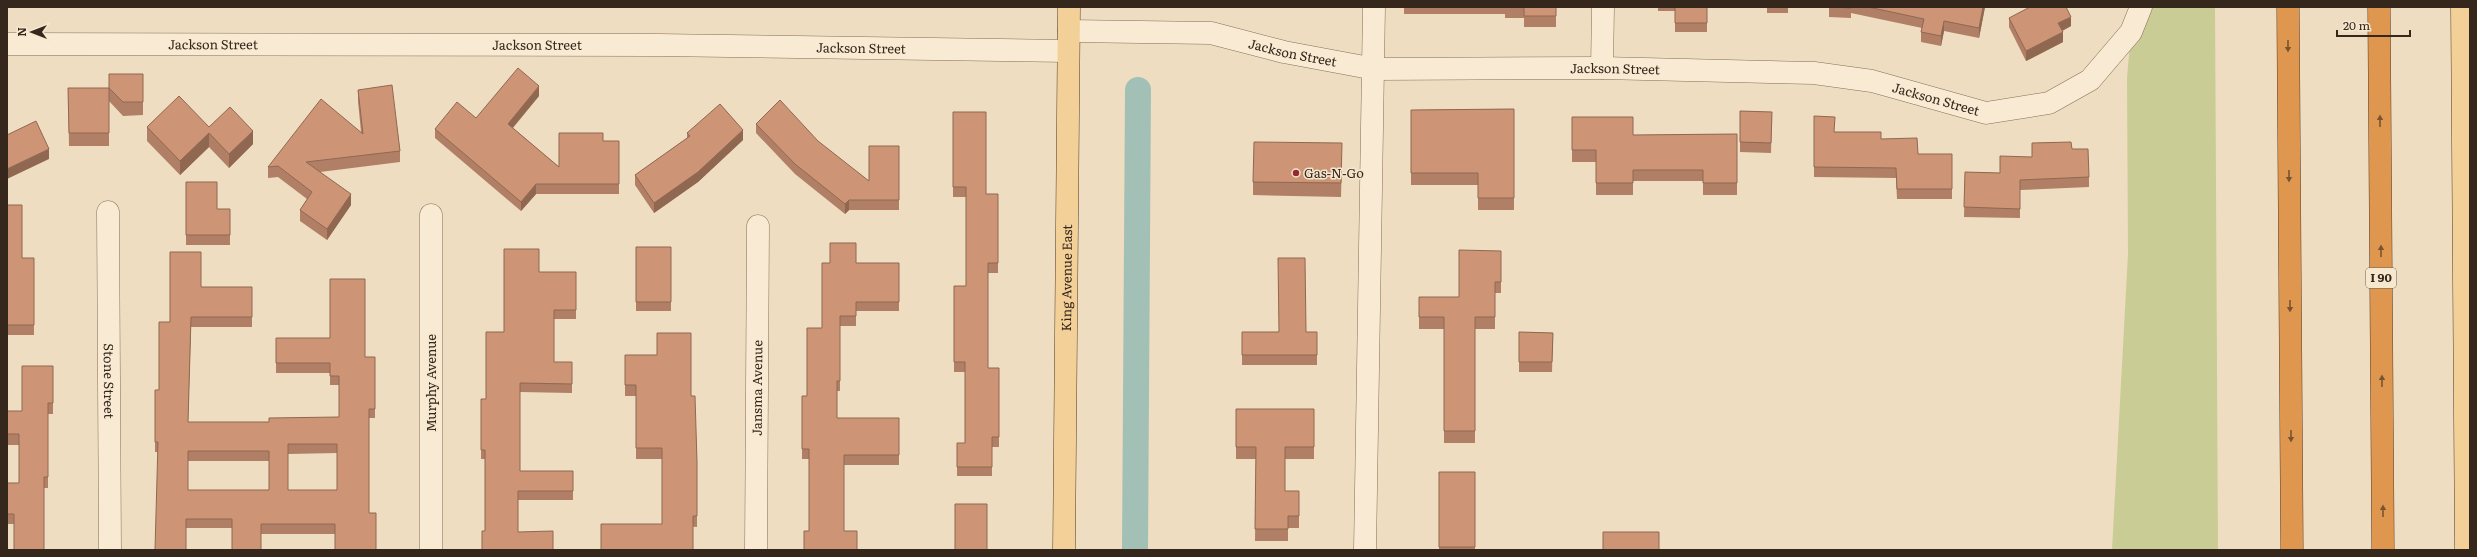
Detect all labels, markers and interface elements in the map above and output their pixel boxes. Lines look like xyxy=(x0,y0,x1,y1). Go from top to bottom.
north arrow xyxy=(12,12,52,52)
scale bar xyxy=(2337,12,2410,38)
text: 20 m xyxy=(2343,16,2370,34)
text: N xyxy=(13,27,29,37)
street label: Jackson Street xyxy=(1247,33,1339,71)
street label: Jackson Street xyxy=(168,34,259,53)
street label: Jackson Street xyxy=(492,35,583,54)
street label: Jackson Street xyxy=(816,37,907,58)
one-way arrow xyxy=(2285,40,2291,53)
street label: Jackson Street xyxy=(1570,58,1661,78)
street label: Jackson Street xyxy=(1890,77,1983,120)
one-way arrow xyxy=(2377,114,2383,127)
place label: Gas-N-Go xyxy=(1304,163,1364,182)
marker: Gas-N-Go xyxy=(1291,168,1301,178)
one-way arrow xyxy=(2286,170,2292,183)
street label: King Avenue East xyxy=(1056,224,1076,332)
one-way arrow xyxy=(2378,244,2384,257)
road number: I 90 xyxy=(2366,268,2396,288)
one-way arrow xyxy=(2287,300,2293,313)
street label: Murphy Avenue xyxy=(421,334,440,432)
street label: Jansma Avenue xyxy=(747,340,766,436)
street label: Stone Street xyxy=(100,343,119,420)
one-way arrow xyxy=(2379,374,2385,387)
one-way arrow xyxy=(2288,430,2294,443)
one-way arrow xyxy=(2380,504,2386,517)

